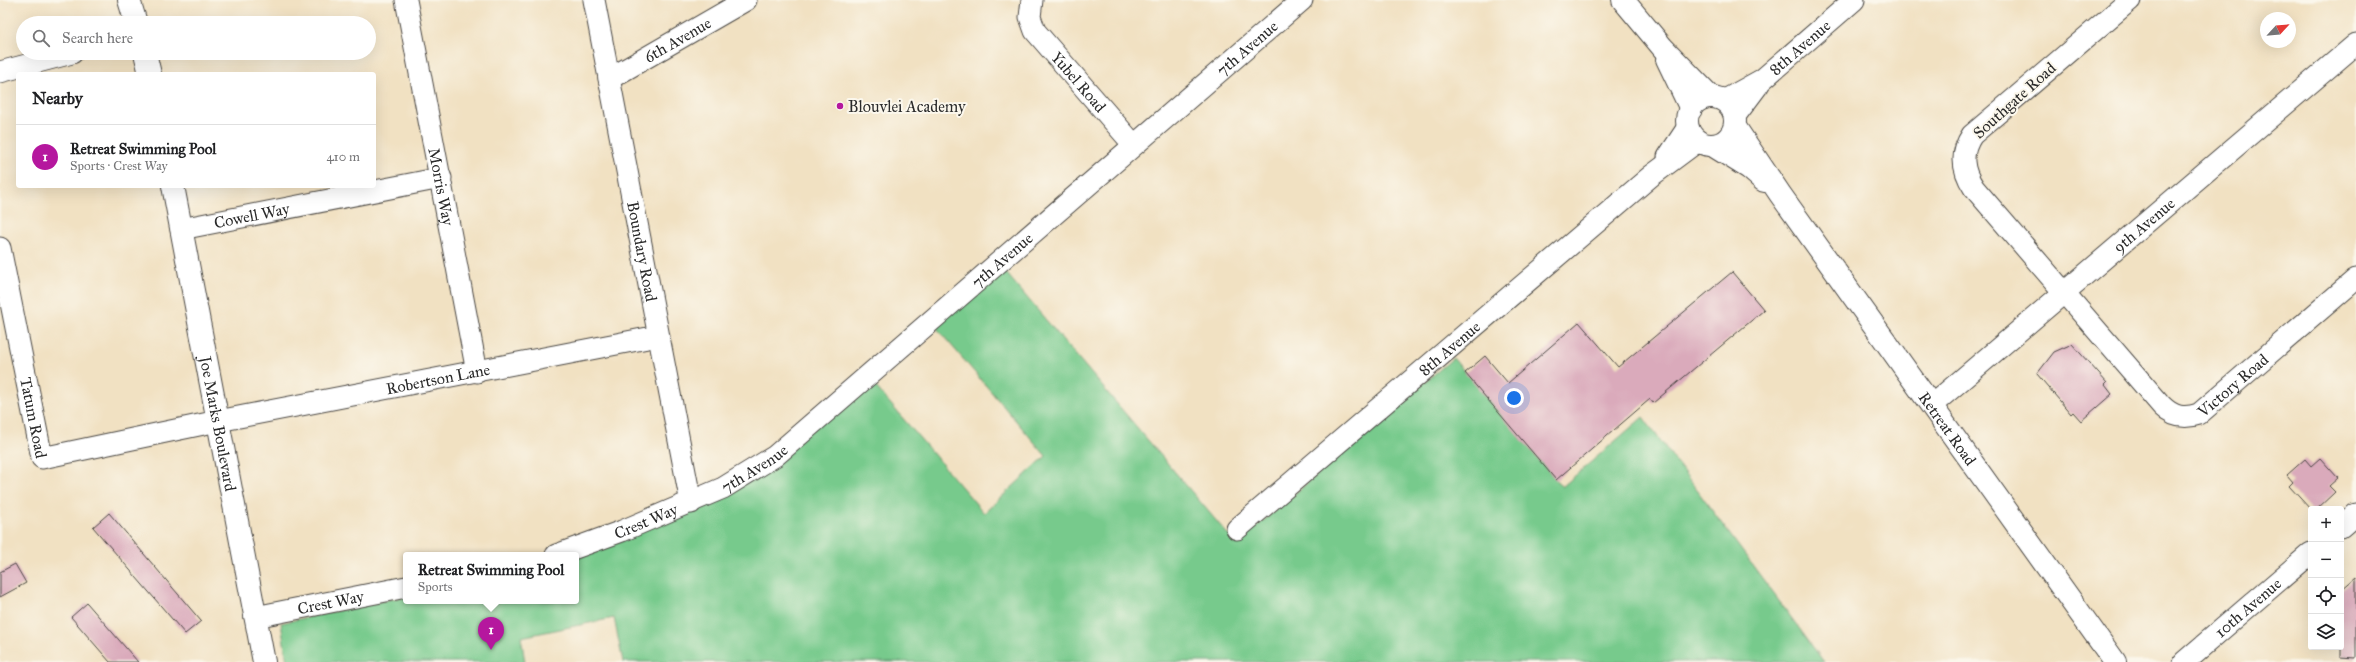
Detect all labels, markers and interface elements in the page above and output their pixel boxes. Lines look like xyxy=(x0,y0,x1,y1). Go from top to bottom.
north arrow xyxy=(2260,12,2296,48)
street label: 6th Avenue xyxy=(641,13,715,67)
search box xyxy=(16,16,376,60)
street label: 7th Avenue xyxy=(1213,16,1282,80)
street label: 8th Avenue xyxy=(1766,16,1835,79)
icon: search xyxy=(30,27,52,49)
text: Search here xyxy=(62,29,133,47)
street label: Yubel Road xyxy=(1047,48,1110,116)
street label: Southgate Road xyxy=(1969,58,2060,143)
text: Nearby xyxy=(32,88,83,109)
place label: Blouvlei Academy xyxy=(848,97,966,116)
marker: Blouvlei Academy xyxy=(835,101,845,111)
text: Retreat Swimming Pool xyxy=(70,140,216,158)
street label: Morris Way xyxy=(424,146,458,228)
text: 1 xyxy=(42,149,48,165)
text: 410 m xyxy=(326,149,360,165)
text: Sports · Crest Way xyxy=(70,158,168,174)
street label: 9th Avenue xyxy=(2109,194,2179,257)
street label: Cowell Way xyxy=(212,199,292,232)
street label: Boundary Road xyxy=(623,200,661,303)
street label: 7th Avenue xyxy=(968,228,1037,292)
street label: 8th Avenue xyxy=(1415,317,1484,380)
street label: Victory Road xyxy=(2193,350,2272,422)
street label: Joe Marks Boulevard xyxy=(194,353,240,493)
street label: Robertson Lane xyxy=(384,360,492,398)
street label: Tatum Road xyxy=(16,376,51,460)
your location xyxy=(1504,388,1524,408)
street label: Retreat Road xyxy=(1915,388,1980,469)
street label: 7th Avenue xyxy=(718,440,792,497)
street label: Crest Way xyxy=(612,499,681,543)
map controls xyxy=(2308,506,2344,650)
button: + xyxy=(2308,506,2344,542)
button: − xyxy=(2308,542,2344,578)
popup xyxy=(403,552,579,604)
text: Retreat Swimming Pool xyxy=(418,561,564,579)
street label: 10th Avenue xyxy=(2211,574,2285,641)
button: locate xyxy=(2308,578,2344,614)
text: Sports xyxy=(418,579,453,595)
street label: Crest Way xyxy=(296,587,366,618)
button: layers xyxy=(2308,614,2344,650)
pin: 1 xyxy=(478,617,504,650)

